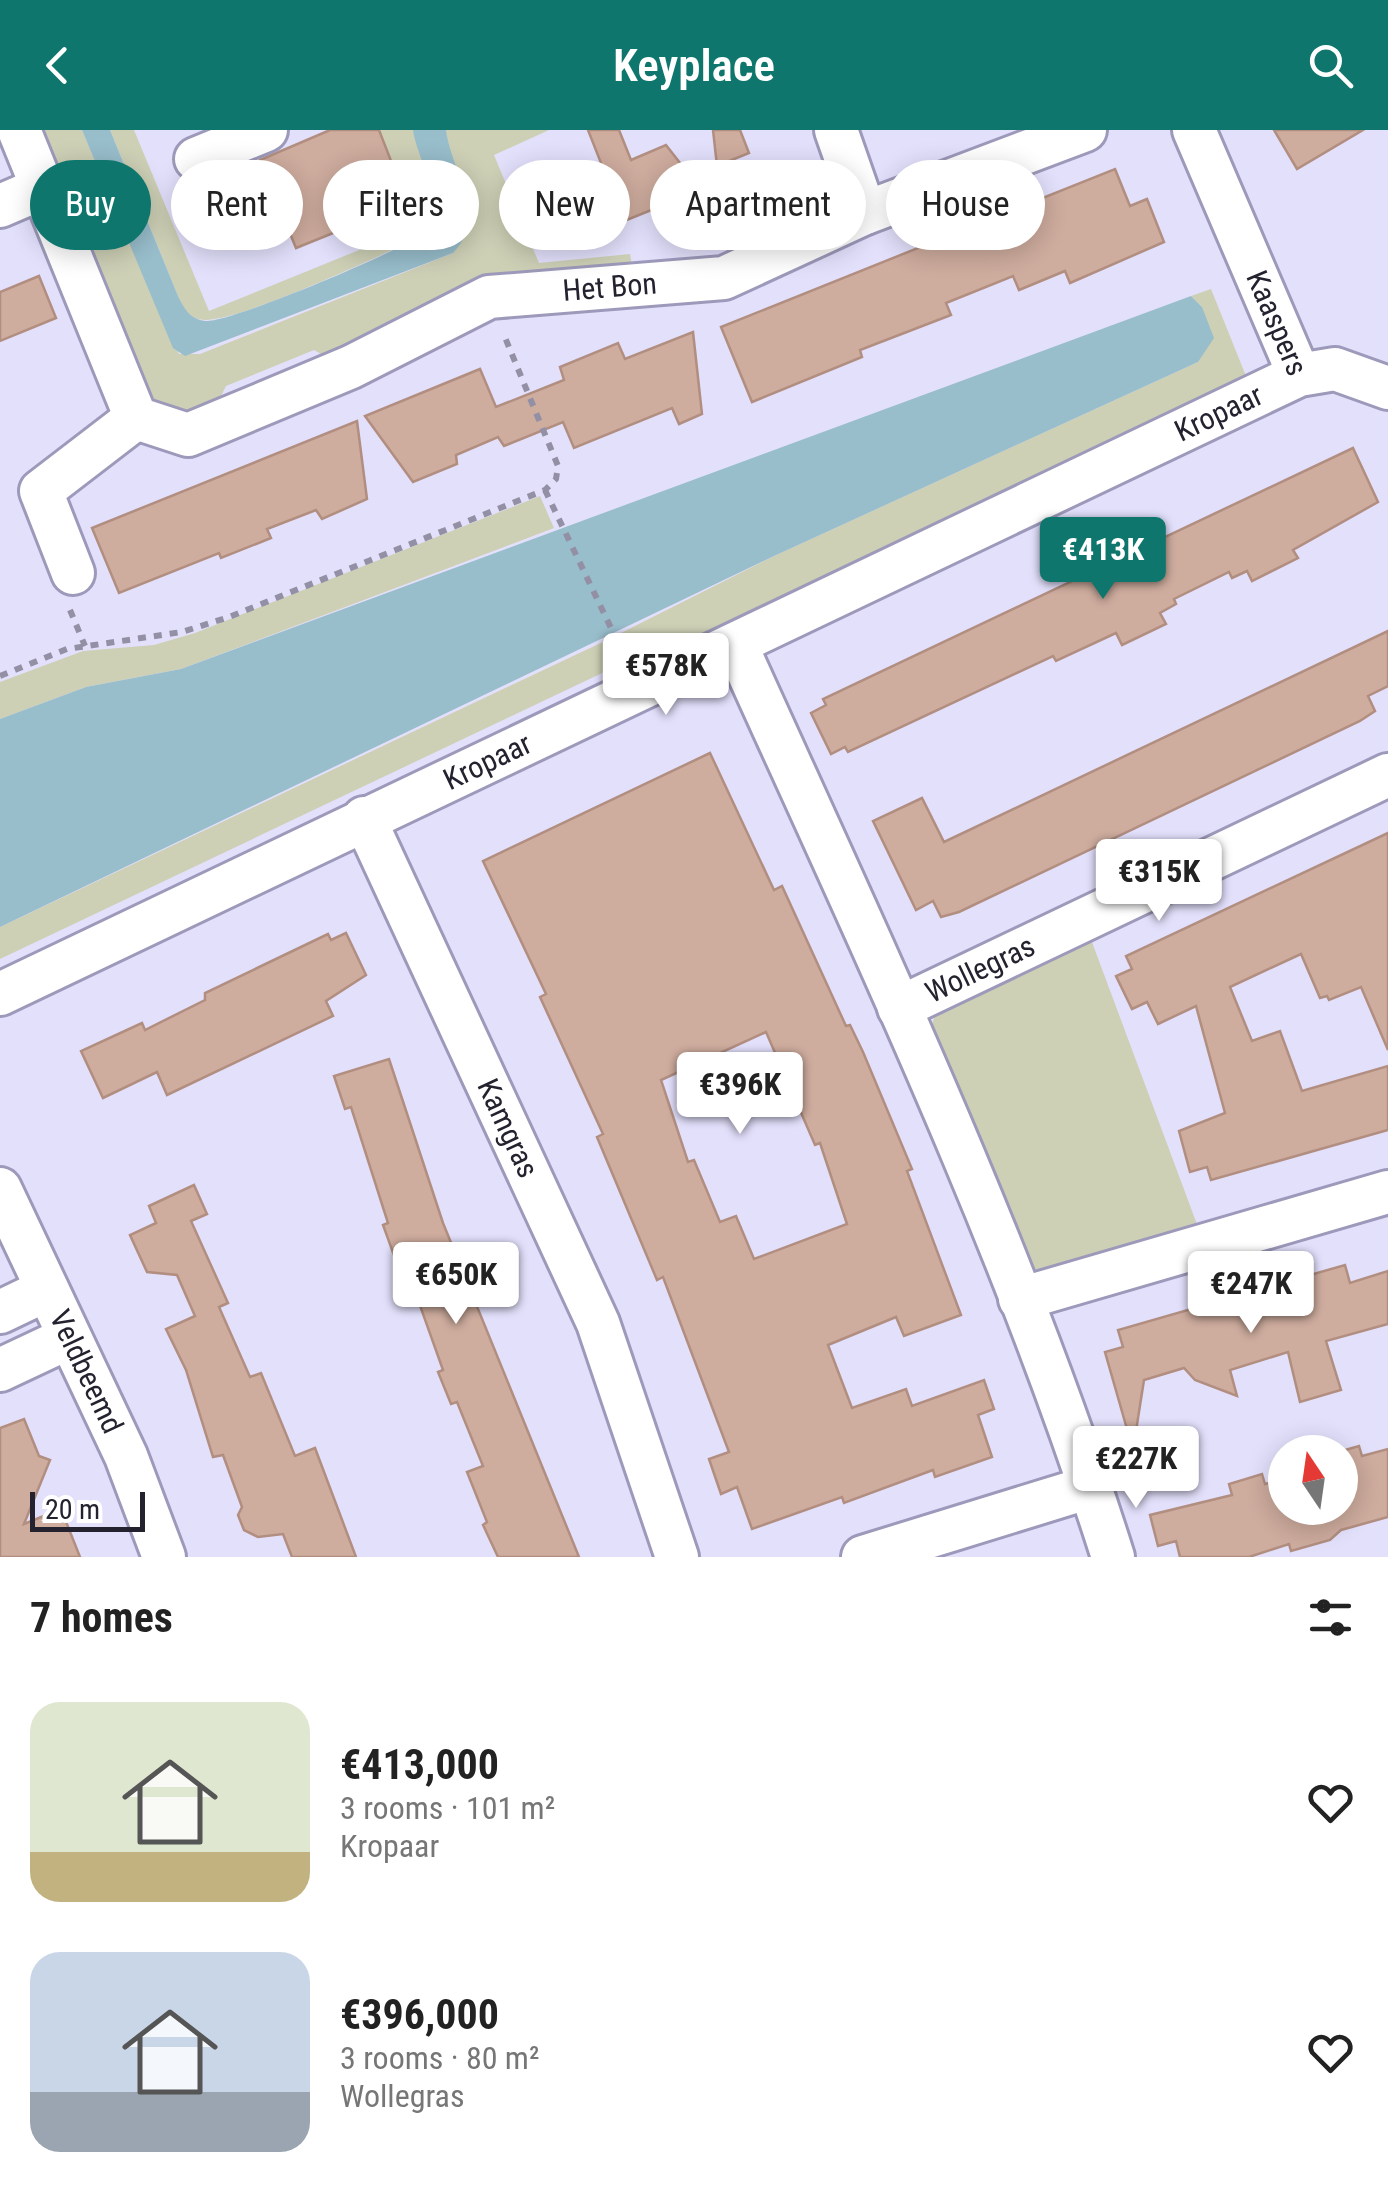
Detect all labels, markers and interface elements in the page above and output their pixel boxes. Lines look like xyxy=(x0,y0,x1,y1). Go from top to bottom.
icon: back xyxy=(30,38,85,93)
icon: search xyxy=(1303,38,1358,93)
text: Keyplace xyxy=(613,39,775,92)
chip: Buy xyxy=(30,160,151,250)
chip: Rent xyxy=(171,160,303,250)
chip: Filters xyxy=(323,160,479,250)
chip: New xyxy=(499,160,630,250)
chip: Apartment xyxy=(650,160,866,250)
chip: House xyxy=(886,160,1045,250)
street label: Het Bon xyxy=(561,265,658,308)
street label: Kaaspers xyxy=(1239,265,1315,380)
street label: Kropaar xyxy=(1169,377,1268,449)
pin: €413K xyxy=(1033,517,1173,602)
text: €413K xyxy=(1062,530,1144,568)
pin: €578K xyxy=(596,633,736,718)
text: €578K xyxy=(625,646,707,684)
street label: Kropaar xyxy=(438,725,537,797)
pin: €315K xyxy=(1089,839,1229,924)
text: €315K xyxy=(1118,852,1200,890)
street label: Wollegras xyxy=(920,928,1040,1010)
pin: €396K xyxy=(670,1052,810,1137)
text: €396K xyxy=(699,1065,781,1103)
street label: Kamgras xyxy=(470,1073,546,1183)
pin: €650K xyxy=(386,1242,526,1327)
pin: €247K xyxy=(1181,1251,1321,1336)
text: €650K xyxy=(415,1255,497,1293)
text: €247K xyxy=(1210,1264,1292,1302)
street label: Veldbeemd xyxy=(43,1304,131,1439)
pin: €227K xyxy=(1066,1426,1206,1511)
north arrow xyxy=(1268,1435,1358,1525)
map controls xyxy=(1268,1435,1358,1525)
text: €227K xyxy=(1095,1439,1177,1477)
scale bar xyxy=(30,1487,145,1532)
text: 20 m xyxy=(45,1493,100,1526)
icon: filters xyxy=(1303,1590,1358,1645)
text: 7 homes xyxy=(30,1593,173,1642)
text: €413,000 xyxy=(340,1740,499,1789)
icon: home xyxy=(110,1742,230,1862)
icon: heart xyxy=(1303,1775,1358,1830)
text: 3 rooms · 101 m² xyxy=(340,1789,555,1827)
text: Kropaar xyxy=(340,1827,439,1865)
text: €396,000 xyxy=(340,1990,499,2039)
icon: home xyxy=(110,1992,230,2112)
icon: heart xyxy=(1303,2025,1358,2080)
text: 3 rooms · 80 m² xyxy=(340,2039,539,2077)
text: Wollegras xyxy=(340,2077,464,2115)

